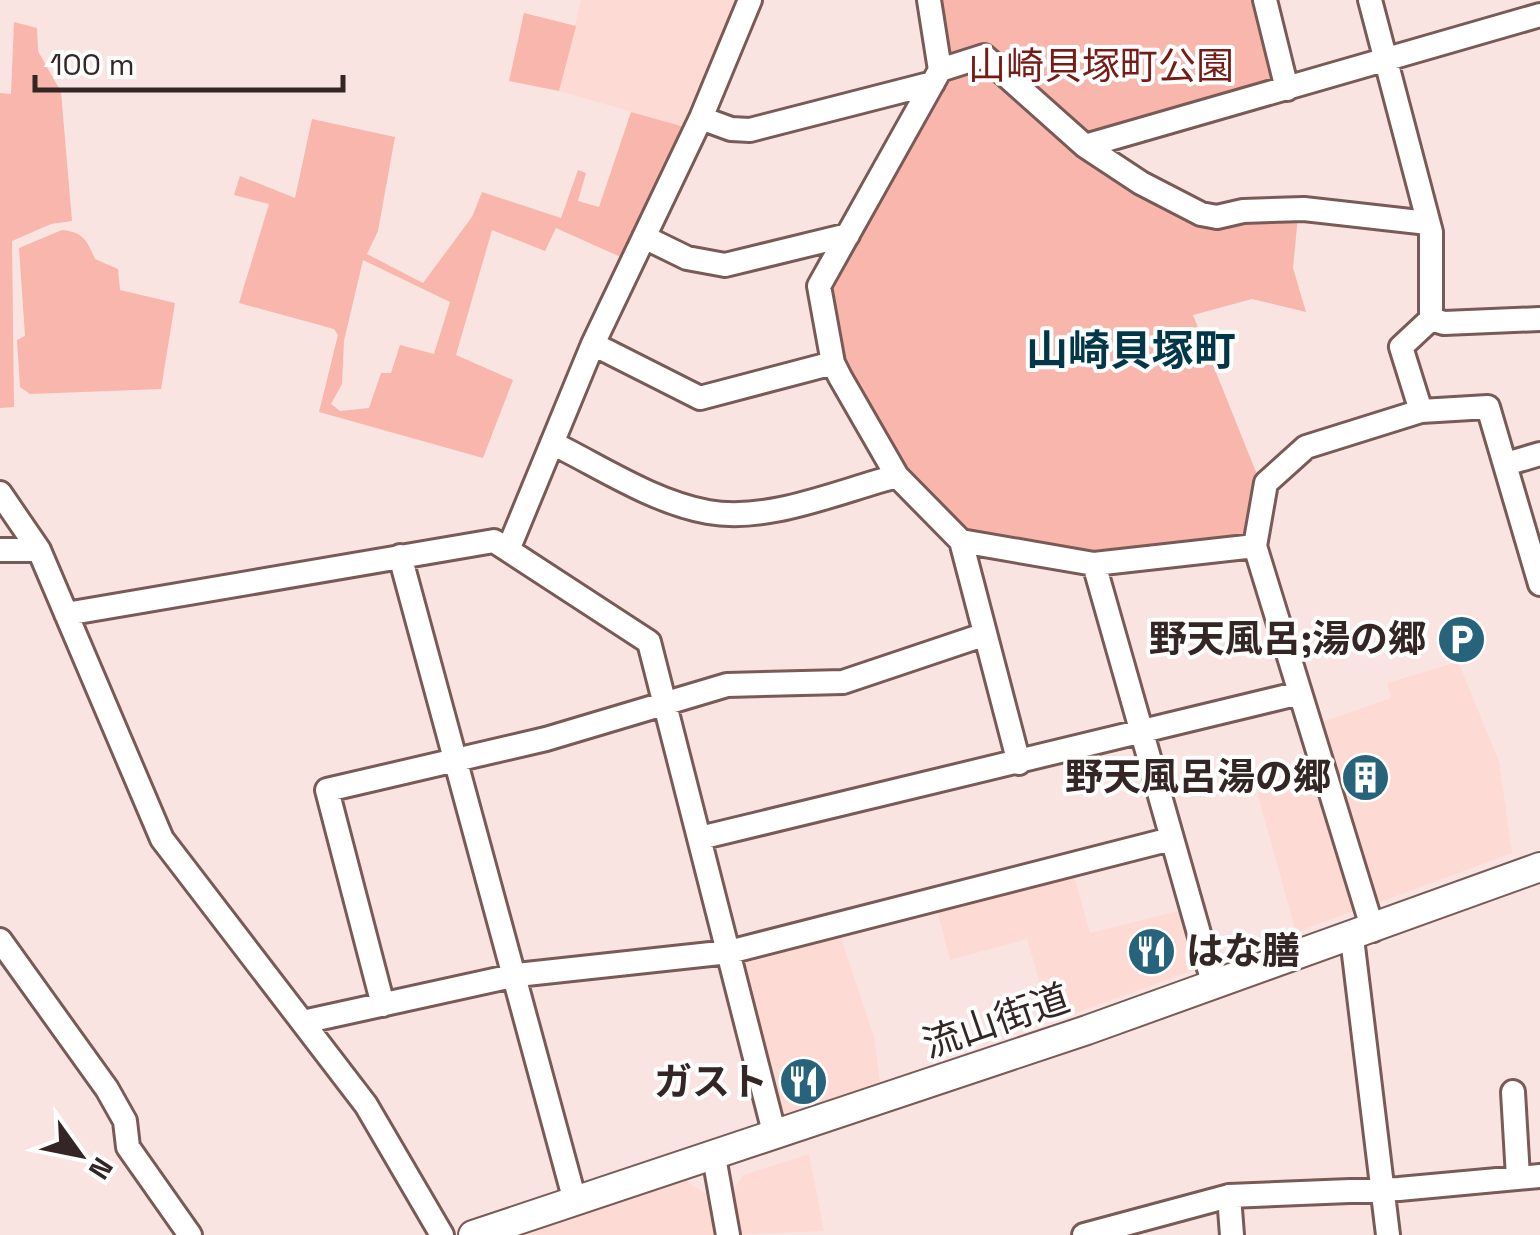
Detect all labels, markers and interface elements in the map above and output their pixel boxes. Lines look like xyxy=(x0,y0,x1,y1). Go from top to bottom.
scale bar xyxy=(35,30,342,92)
park label: 山崎貝塚町公園 xyxy=(968,42,1234,90)
text: 100 m xyxy=(50,45,135,84)
district label: 山崎貝塚町 xyxy=(1026,324,1236,377)
parking icon: 野天風呂;湯の郷 xyxy=(1435,613,1487,665)
place label: 野天風呂;湯の郷 xyxy=(1149,615,1426,663)
building icon: 野天風呂湯の郷 xyxy=(1340,751,1392,803)
place label: 野天風呂湯の郷 xyxy=(1065,753,1331,801)
restaurant icon: はな膳 xyxy=(1125,925,1177,977)
place label: はな膳 xyxy=(1186,927,1300,975)
street label: 流山街道 xyxy=(916,974,1076,1068)
restaurant icon: ガスト xyxy=(777,1056,829,1108)
place label: ガスト xyxy=(654,1058,768,1106)
north arrow xyxy=(30,1105,130,1205)
text: N xyxy=(81,1151,121,1186)

